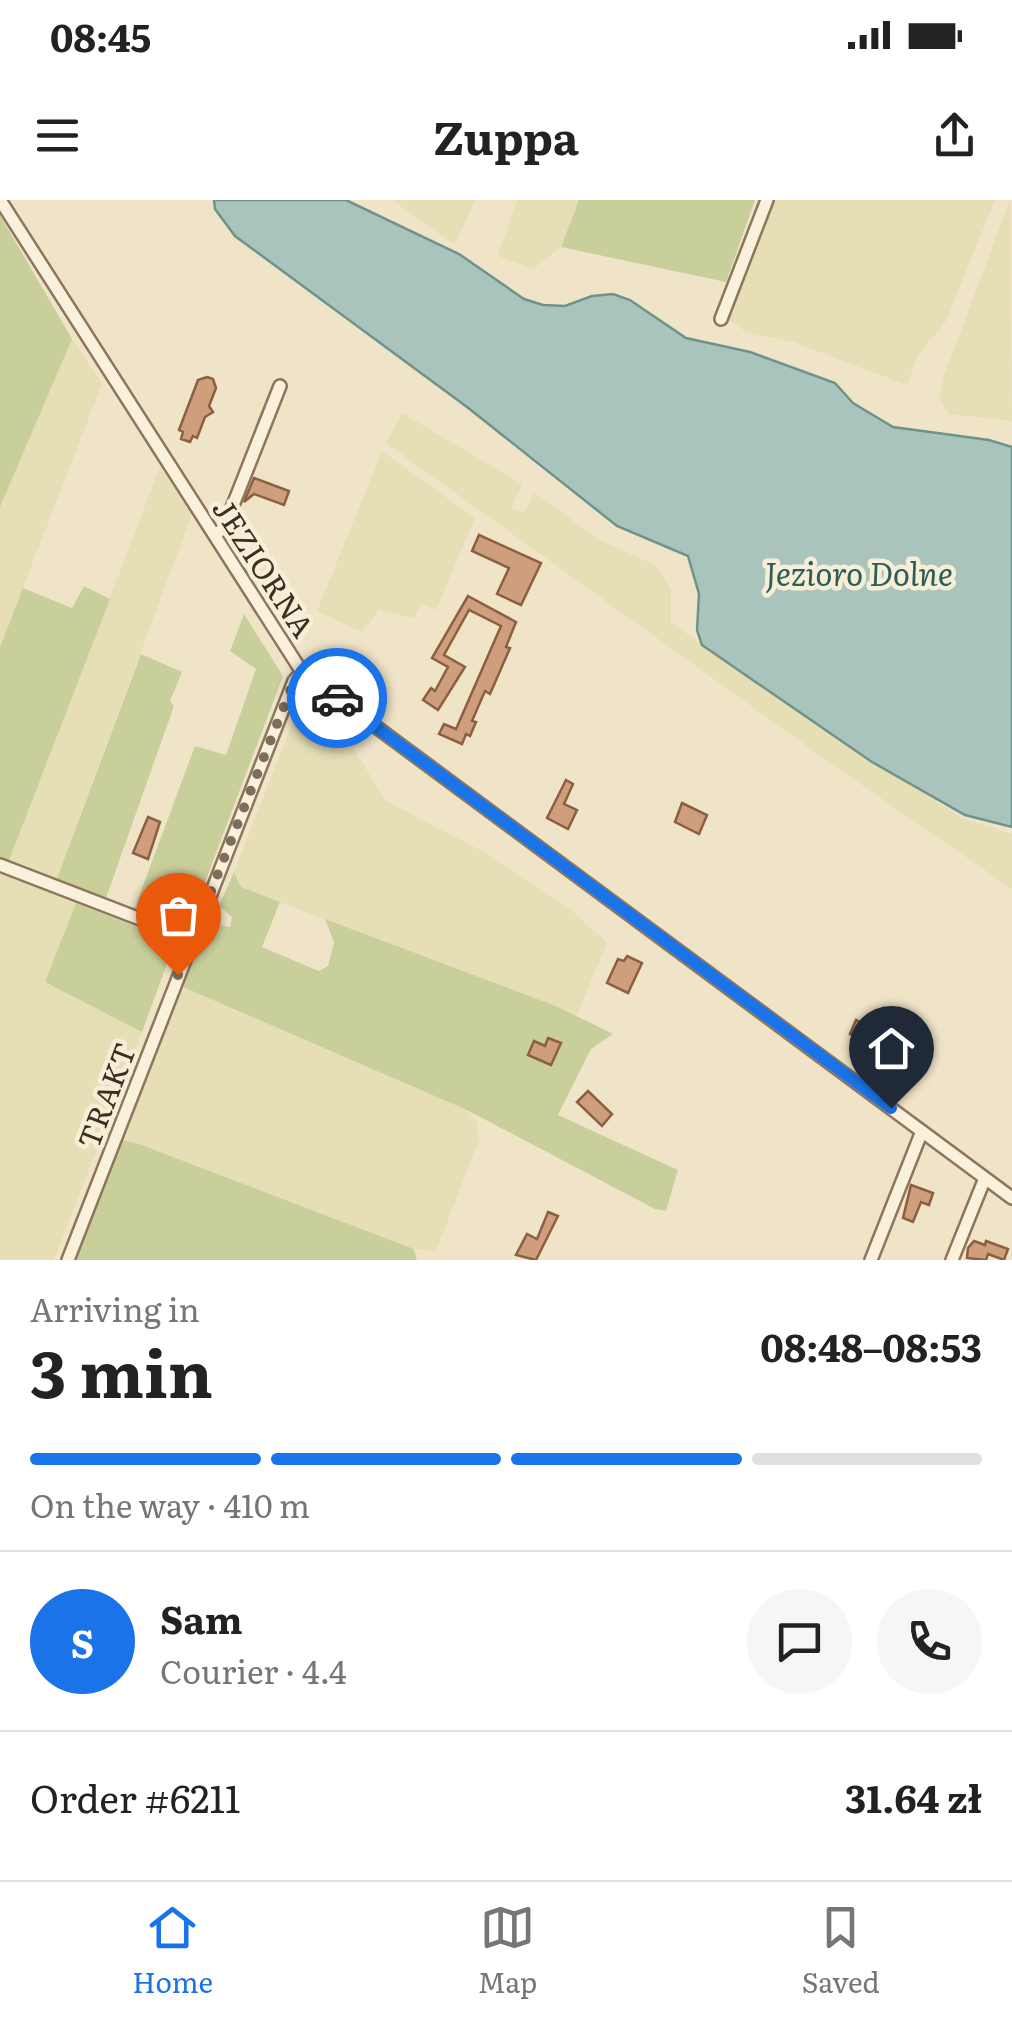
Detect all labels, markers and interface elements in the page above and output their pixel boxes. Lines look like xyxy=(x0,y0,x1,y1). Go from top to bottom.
text: 08:45 xyxy=(50,7,151,64)
text: Zuppa xyxy=(433,102,579,169)
icon: menu xyxy=(30,108,85,163)
icon: share xyxy=(927,108,982,163)
street label: JEZIORNA xyxy=(204,489,326,645)
water label: Jezioro Dolne xyxy=(765,548,953,596)
courier xyxy=(287,648,387,748)
icon: car xyxy=(310,671,365,726)
pin xyxy=(136,873,221,976)
icon: bag xyxy=(151,888,206,943)
pin xyxy=(849,1006,934,1109)
icon: home xyxy=(864,1021,919,1076)
street label: TRAKT xyxy=(65,1036,145,1154)
text: Arriving in xyxy=(30,1284,200,1332)
text: 08:48–08:53 xyxy=(760,1317,982,1374)
text: 3 min xyxy=(30,1321,213,1418)
text: On the way · 410 m xyxy=(30,1480,310,1528)
text: Sam xyxy=(160,1589,243,1646)
button: chat xyxy=(747,1589,852,1694)
button: phone xyxy=(877,1589,982,1694)
text: S xyxy=(71,1613,94,1670)
text: Courier · 4.4 xyxy=(160,1646,347,1694)
text: Order #6211 xyxy=(30,1768,240,1825)
text: 31.64 zł xyxy=(845,1768,982,1825)
tab: Home xyxy=(132,1900,213,2002)
tab: Map xyxy=(478,1900,537,2002)
tab: Saved xyxy=(802,1900,880,2002)

